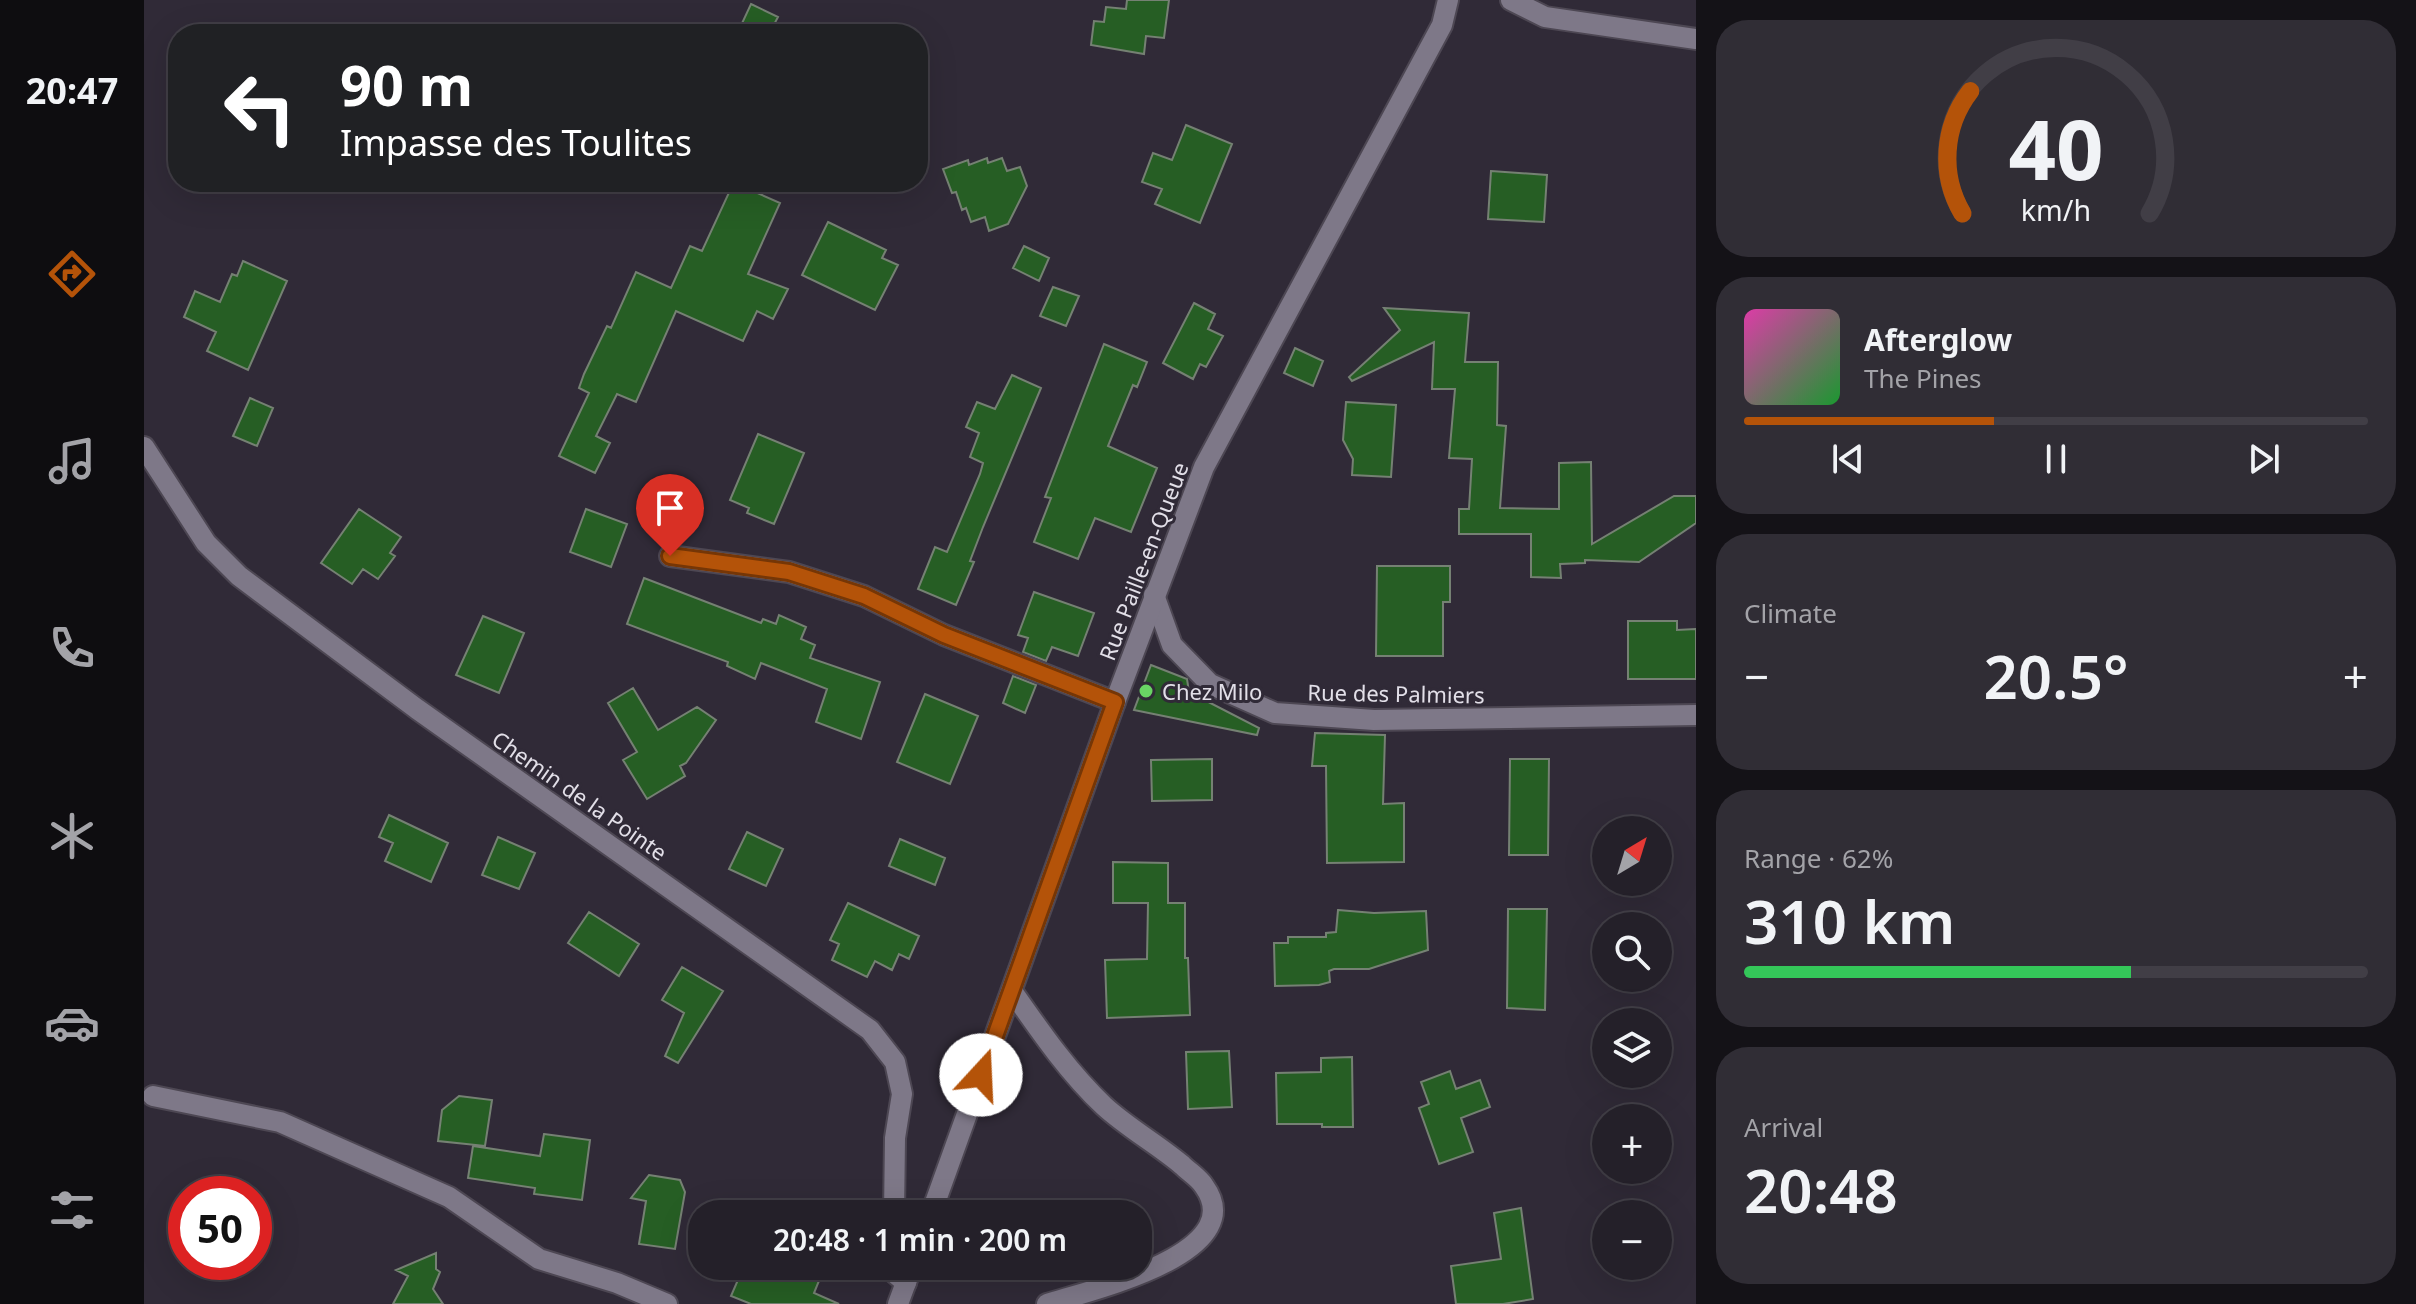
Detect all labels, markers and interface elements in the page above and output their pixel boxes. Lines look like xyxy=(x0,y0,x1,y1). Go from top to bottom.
text: 90 m xyxy=(340,46,473,122)
icon: left xyxy=(208,56,312,160)
text: 20:47 xyxy=(26,66,118,115)
text: 40 xyxy=(2008,91,2104,204)
text: Impasse des Toulites xyxy=(340,118,692,167)
text: km/h xyxy=(2021,191,2091,230)
icon: directions xyxy=(44,246,100,302)
text: Afterglow xyxy=(1864,319,2012,360)
text: The Pines xyxy=(1864,360,1982,396)
icon: music xyxy=(44,433,100,489)
icon: previous xyxy=(1826,437,1870,481)
icon: pause xyxy=(2034,437,2078,481)
icon: next xyxy=(2242,437,2286,481)
street label: Rue Paille-en-Queue xyxy=(1091,458,1195,664)
pin xyxy=(636,474,704,556)
icon: arrive xyxy=(648,486,692,530)
text: Climate xyxy=(1744,595,1837,631)
icon: phone xyxy=(44,620,100,676)
text: 20.5° xyxy=(1983,635,2129,717)
text: − xyxy=(1744,646,1769,706)
text: + xyxy=(2343,646,2368,706)
place label: Chez Milo xyxy=(1162,676,1262,706)
street label: Rue des Palmiers xyxy=(1307,676,1485,710)
marker: Chez Milo xyxy=(1137,682,1155,700)
street label: Chemin de la Pointe xyxy=(487,723,673,867)
icon: climate xyxy=(44,808,100,864)
north arrow xyxy=(1592,816,1672,896)
map controls xyxy=(1592,816,1672,1280)
text: Range · 62% xyxy=(1744,840,1893,876)
text: 310 km xyxy=(1744,880,1955,962)
button: search xyxy=(1592,912,1672,992)
icon: car xyxy=(44,995,100,1051)
button: layers xyxy=(1592,1008,1672,1088)
position arrow xyxy=(939,1033,1023,1117)
button: + xyxy=(1592,1104,1672,1184)
text: Arrival xyxy=(1744,1109,1823,1145)
text: 20:48 xyxy=(1744,1149,1898,1231)
speed limit sign: 50 xyxy=(168,1176,272,1280)
icon: filters xyxy=(44,1182,100,1238)
button: − xyxy=(1592,1200,1672,1280)
text: 20:48 · 1 min · 200 m xyxy=(773,1219,1067,1260)

